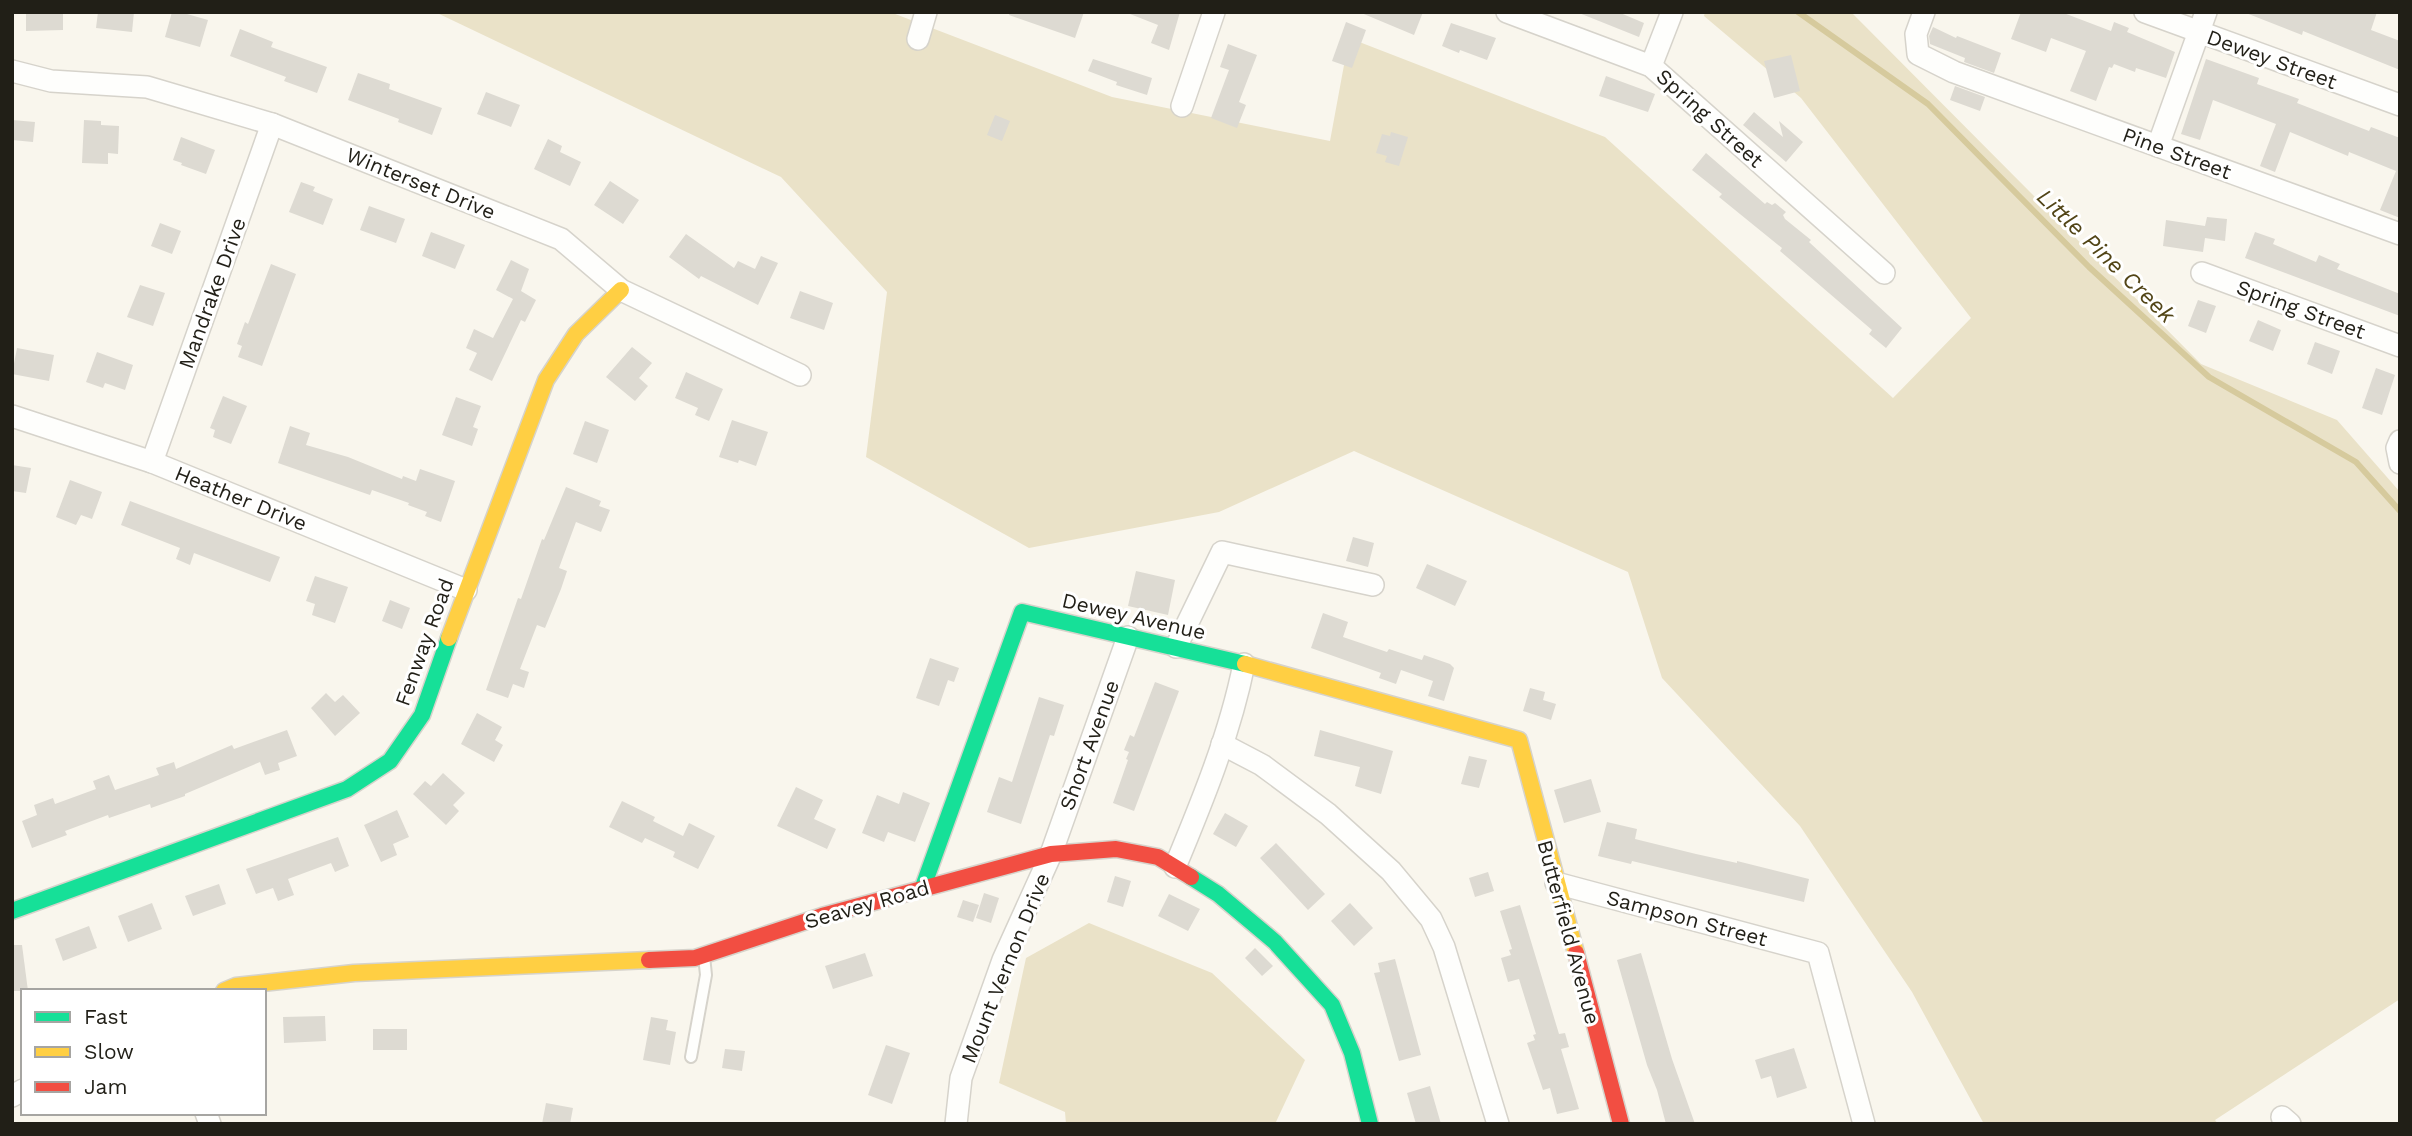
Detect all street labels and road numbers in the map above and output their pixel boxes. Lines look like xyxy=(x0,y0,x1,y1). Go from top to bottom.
street label: Dewey Street xyxy=(2204,24,2341,94)
street label: Spring Street xyxy=(1651,63,1769,173)
street label: Pine Street xyxy=(2119,122,2235,184)
street label: Winterset Drive xyxy=(343,142,499,224)
street label: Mandrake Drive xyxy=(173,214,251,372)
street label: Spring Street xyxy=(2233,274,2369,344)
street label: Heather Drive xyxy=(171,460,311,536)
street label: Fenway Road xyxy=(389,575,459,709)
street label: Dewey Avenue xyxy=(1060,587,1208,645)
street label: Short Avenue xyxy=(1054,677,1124,813)
street label: Butterfield Avenue xyxy=(1532,837,1606,1027)
street label: Mount Vernon Drive xyxy=(955,869,1055,1067)
street label: Seavey Road xyxy=(802,874,932,934)
street label: Sampson Street xyxy=(1604,885,1770,952)

